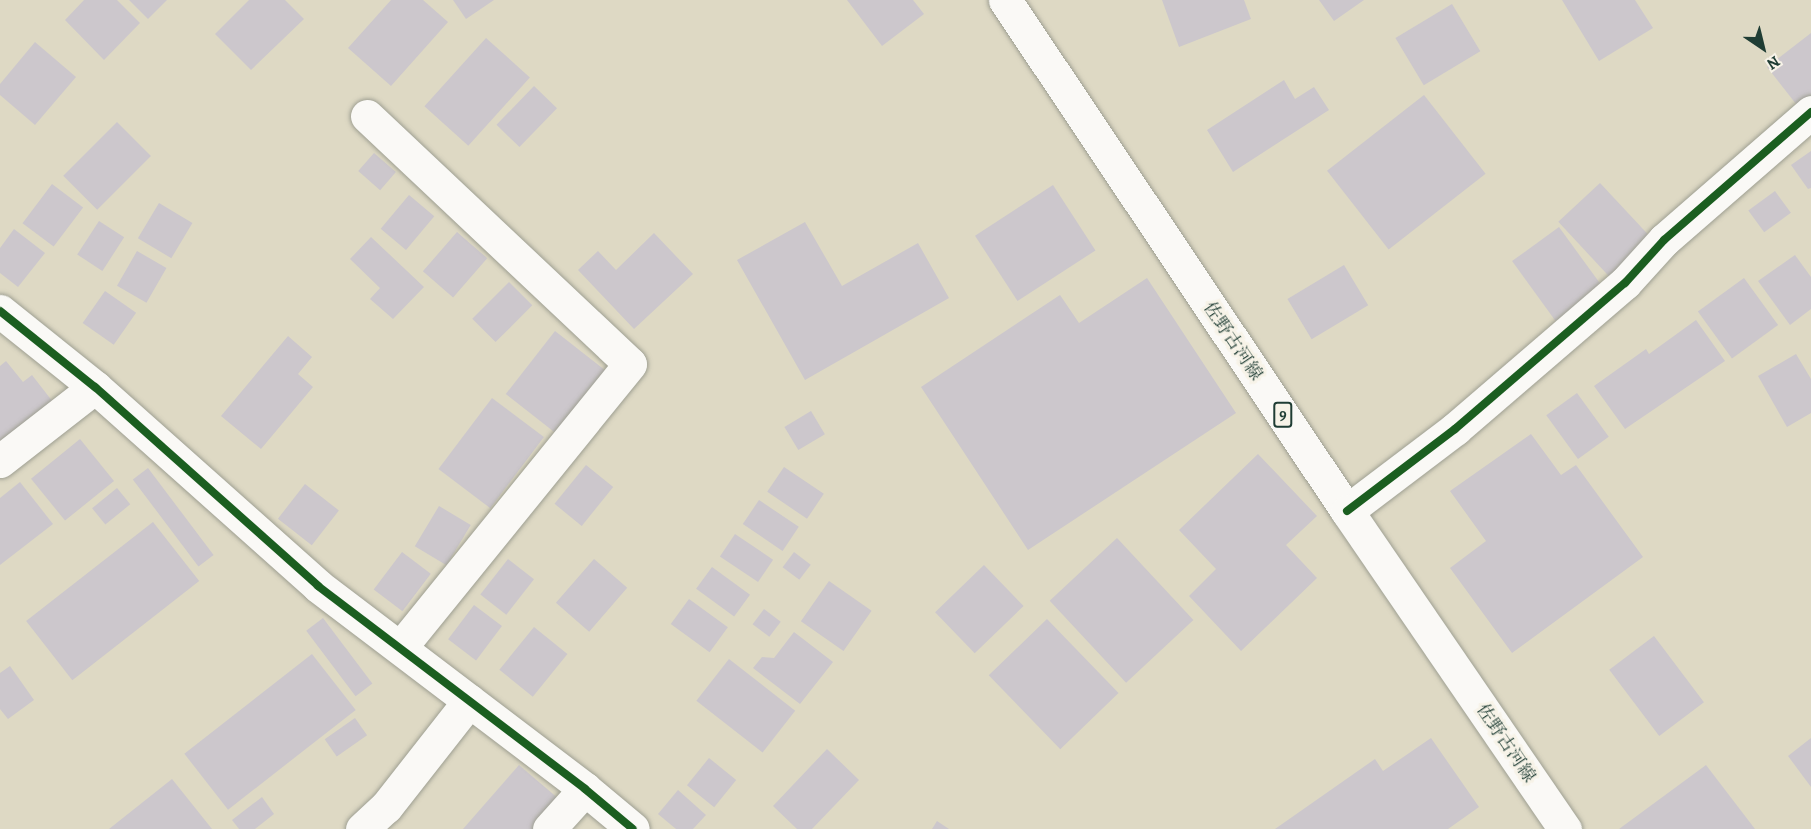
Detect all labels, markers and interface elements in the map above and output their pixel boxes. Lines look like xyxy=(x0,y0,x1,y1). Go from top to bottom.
north arrow xyxy=(1733,18,1793,78)
text: N xyxy=(1762,50,1784,75)
street label: 佐野古河線 xyxy=(1199,298,1267,384)
road number: 9 xyxy=(1272,402,1294,428)
street label: 佐野古河線 xyxy=(1472,700,1540,786)

